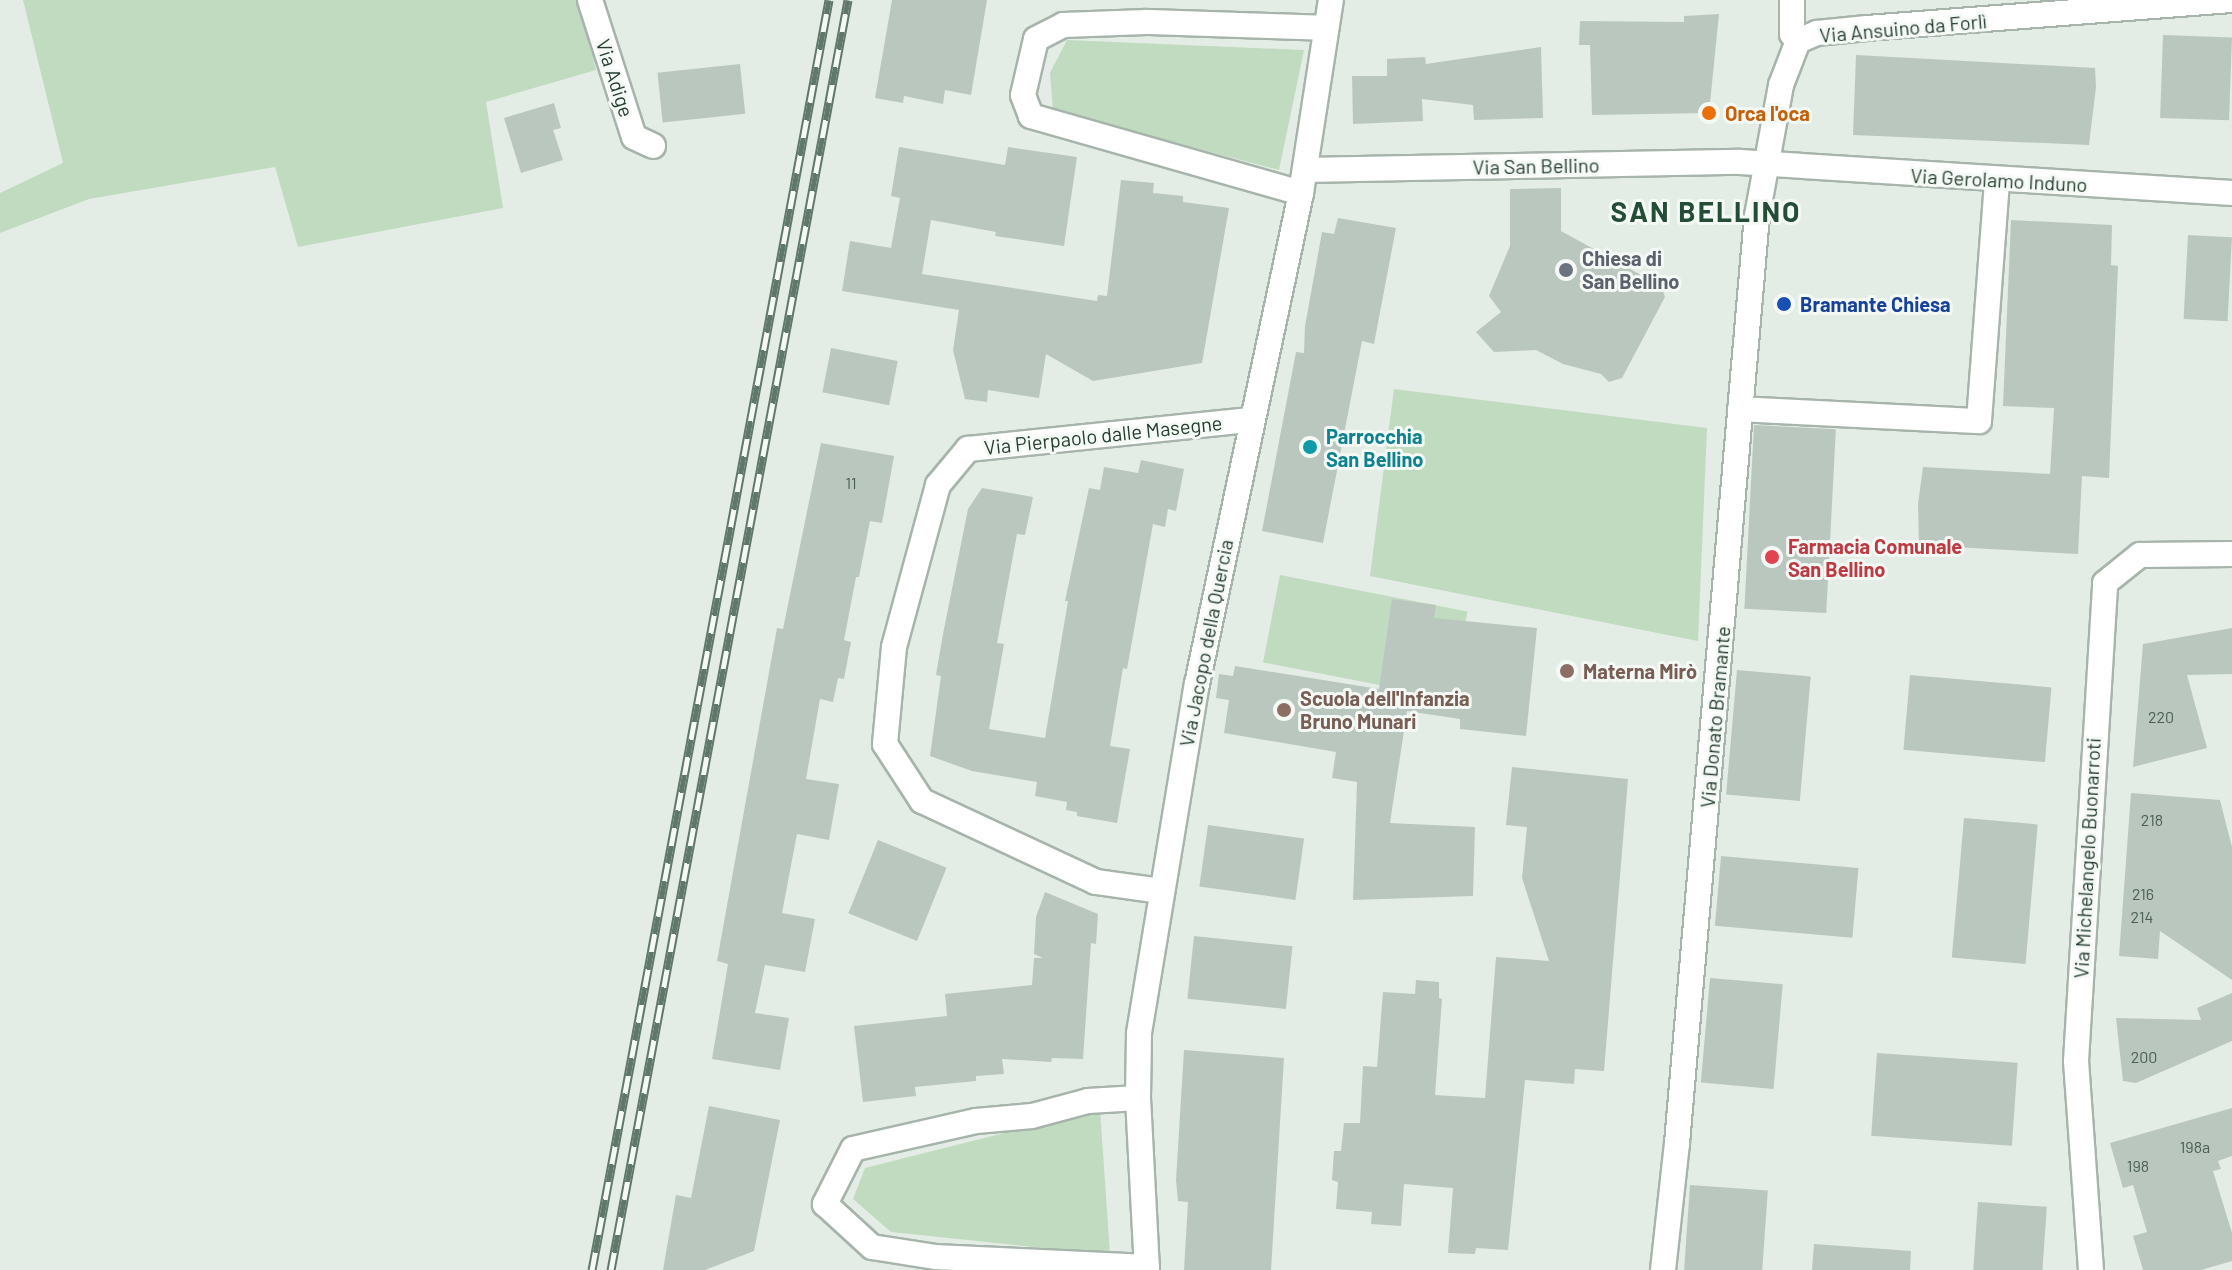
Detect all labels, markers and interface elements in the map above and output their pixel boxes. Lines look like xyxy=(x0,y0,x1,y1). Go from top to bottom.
street label: Via Ansuino da Forlì xyxy=(1818,9,1988,47)
street label: Via Adige xyxy=(591,36,639,120)
place label: Orca l'oca xyxy=(1725,101,1810,125)
marker: Orca l'oca xyxy=(1700,104,1718,122)
street label: Via San Bellino xyxy=(1472,153,1600,179)
street label: Via Gerolamo Induno xyxy=(1910,163,2088,197)
district label: SAN BELLINO xyxy=(1611,194,1801,228)
place label: Chiesa di San Bellino xyxy=(1582,246,1679,293)
marker: Chiesa di San Bellino xyxy=(1557,261,1575,279)
place label: Bramante Chiesa xyxy=(1800,292,1951,316)
marker: Bramante Chiesa xyxy=(1775,295,1793,313)
street label: Via Pierpaolo dalle Masegne xyxy=(983,411,1223,459)
place label: Parrocchia San Bellino xyxy=(1326,424,1423,471)
marker: Parrocchia San Bellino xyxy=(1301,438,1319,456)
house number: 11 xyxy=(845,473,857,493)
place label: Farmacia Comunale San Bellino xyxy=(1788,534,1962,581)
street label: Via Jacopo della Quercia xyxy=(1174,537,1238,749)
marker: Farmacia Comunale San Bellino xyxy=(1763,548,1781,566)
street label: Via Donato Bramante xyxy=(1695,625,1735,809)
place label: Materna Mirò xyxy=(1583,659,1697,683)
marker: Materna Mirò xyxy=(1558,662,1576,680)
place label: Scuola dell'Infanzia Bruno Munari xyxy=(1300,686,1470,733)
marker: Scuola dell'Infanzia Bruno Munari xyxy=(1275,701,1293,719)
house number: 220 xyxy=(2148,707,2174,727)
street label: Via Michelangelo Buonarroti xyxy=(2069,737,2105,979)
house number: 218 xyxy=(2141,810,2163,830)
house number: 216 xyxy=(2132,884,2154,904)
house number: 214 xyxy=(2131,907,2153,927)
house number: 200 xyxy=(2131,1047,2157,1067)
house number: 198a xyxy=(2180,1137,2210,1157)
house number: 198 xyxy=(2127,1156,2149,1176)

